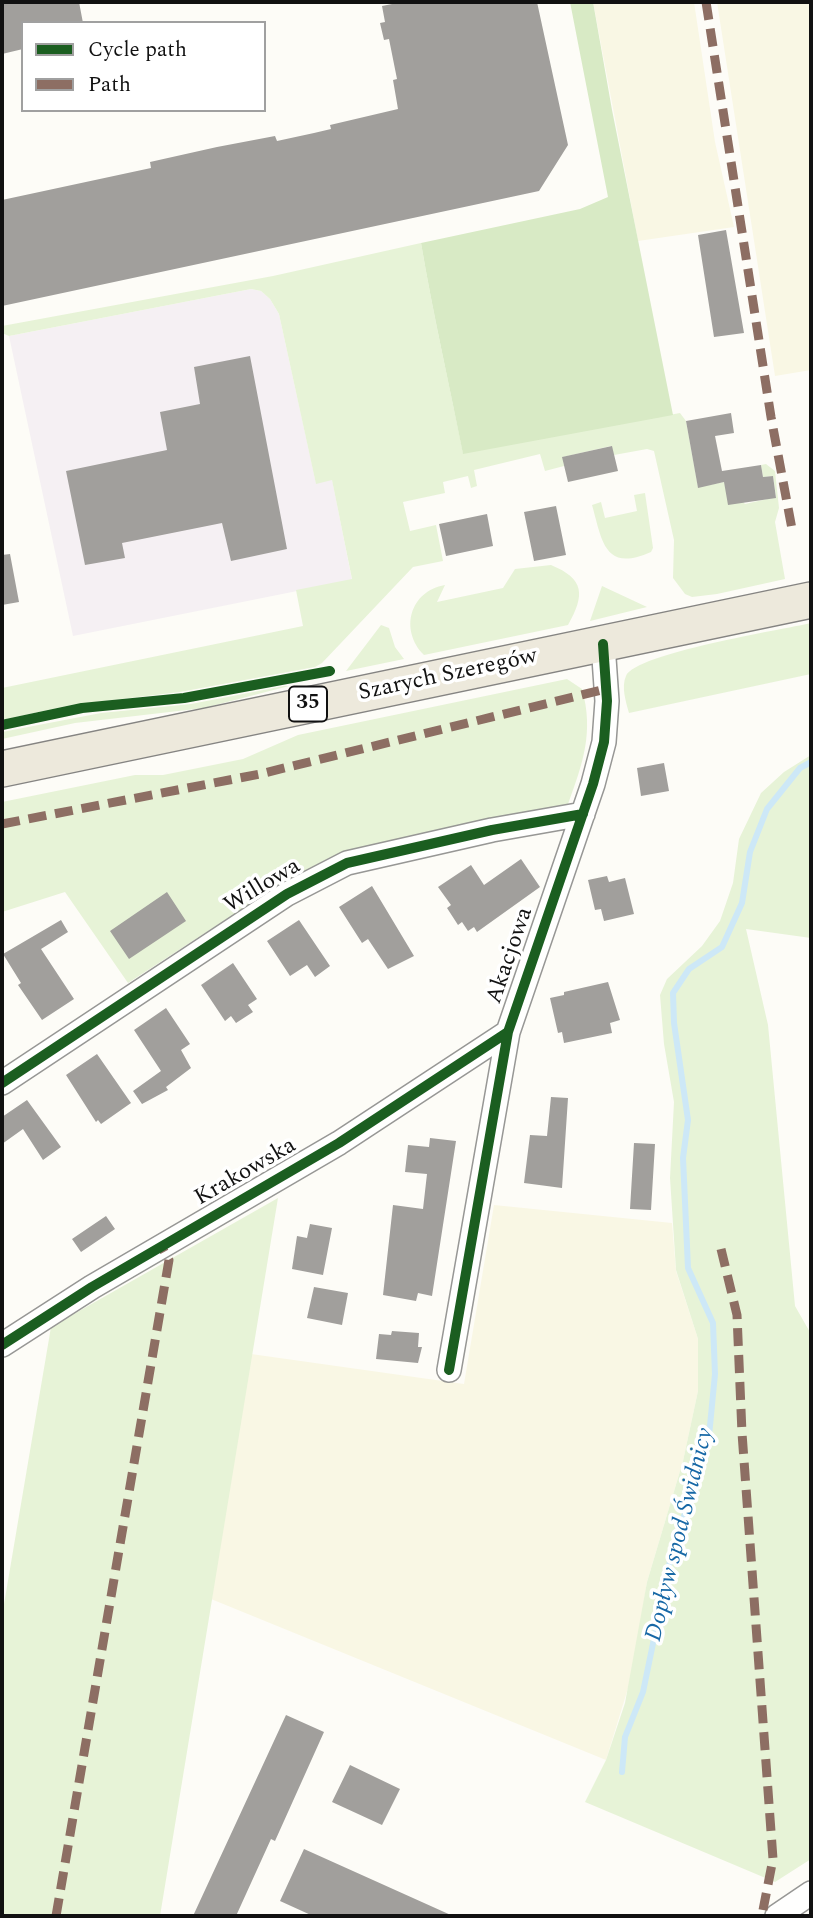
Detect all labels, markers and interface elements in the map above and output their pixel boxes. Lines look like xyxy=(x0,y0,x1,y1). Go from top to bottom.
legend xyxy=(21,21,266,112)
text: Cycle path xyxy=(88,34,187,66)
text: Path xyxy=(88,69,131,101)
street label: Szarych Szeregów xyxy=(356,644,540,708)
road number: 35 xyxy=(289,686,327,722)
street label: Willowa xyxy=(220,854,306,920)
street label: Akacjowa xyxy=(482,904,540,1008)
street label: Krakowska xyxy=(190,1133,302,1213)
water label: Dopływ spod Świdnicy xyxy=(641,1425,721,1645)

